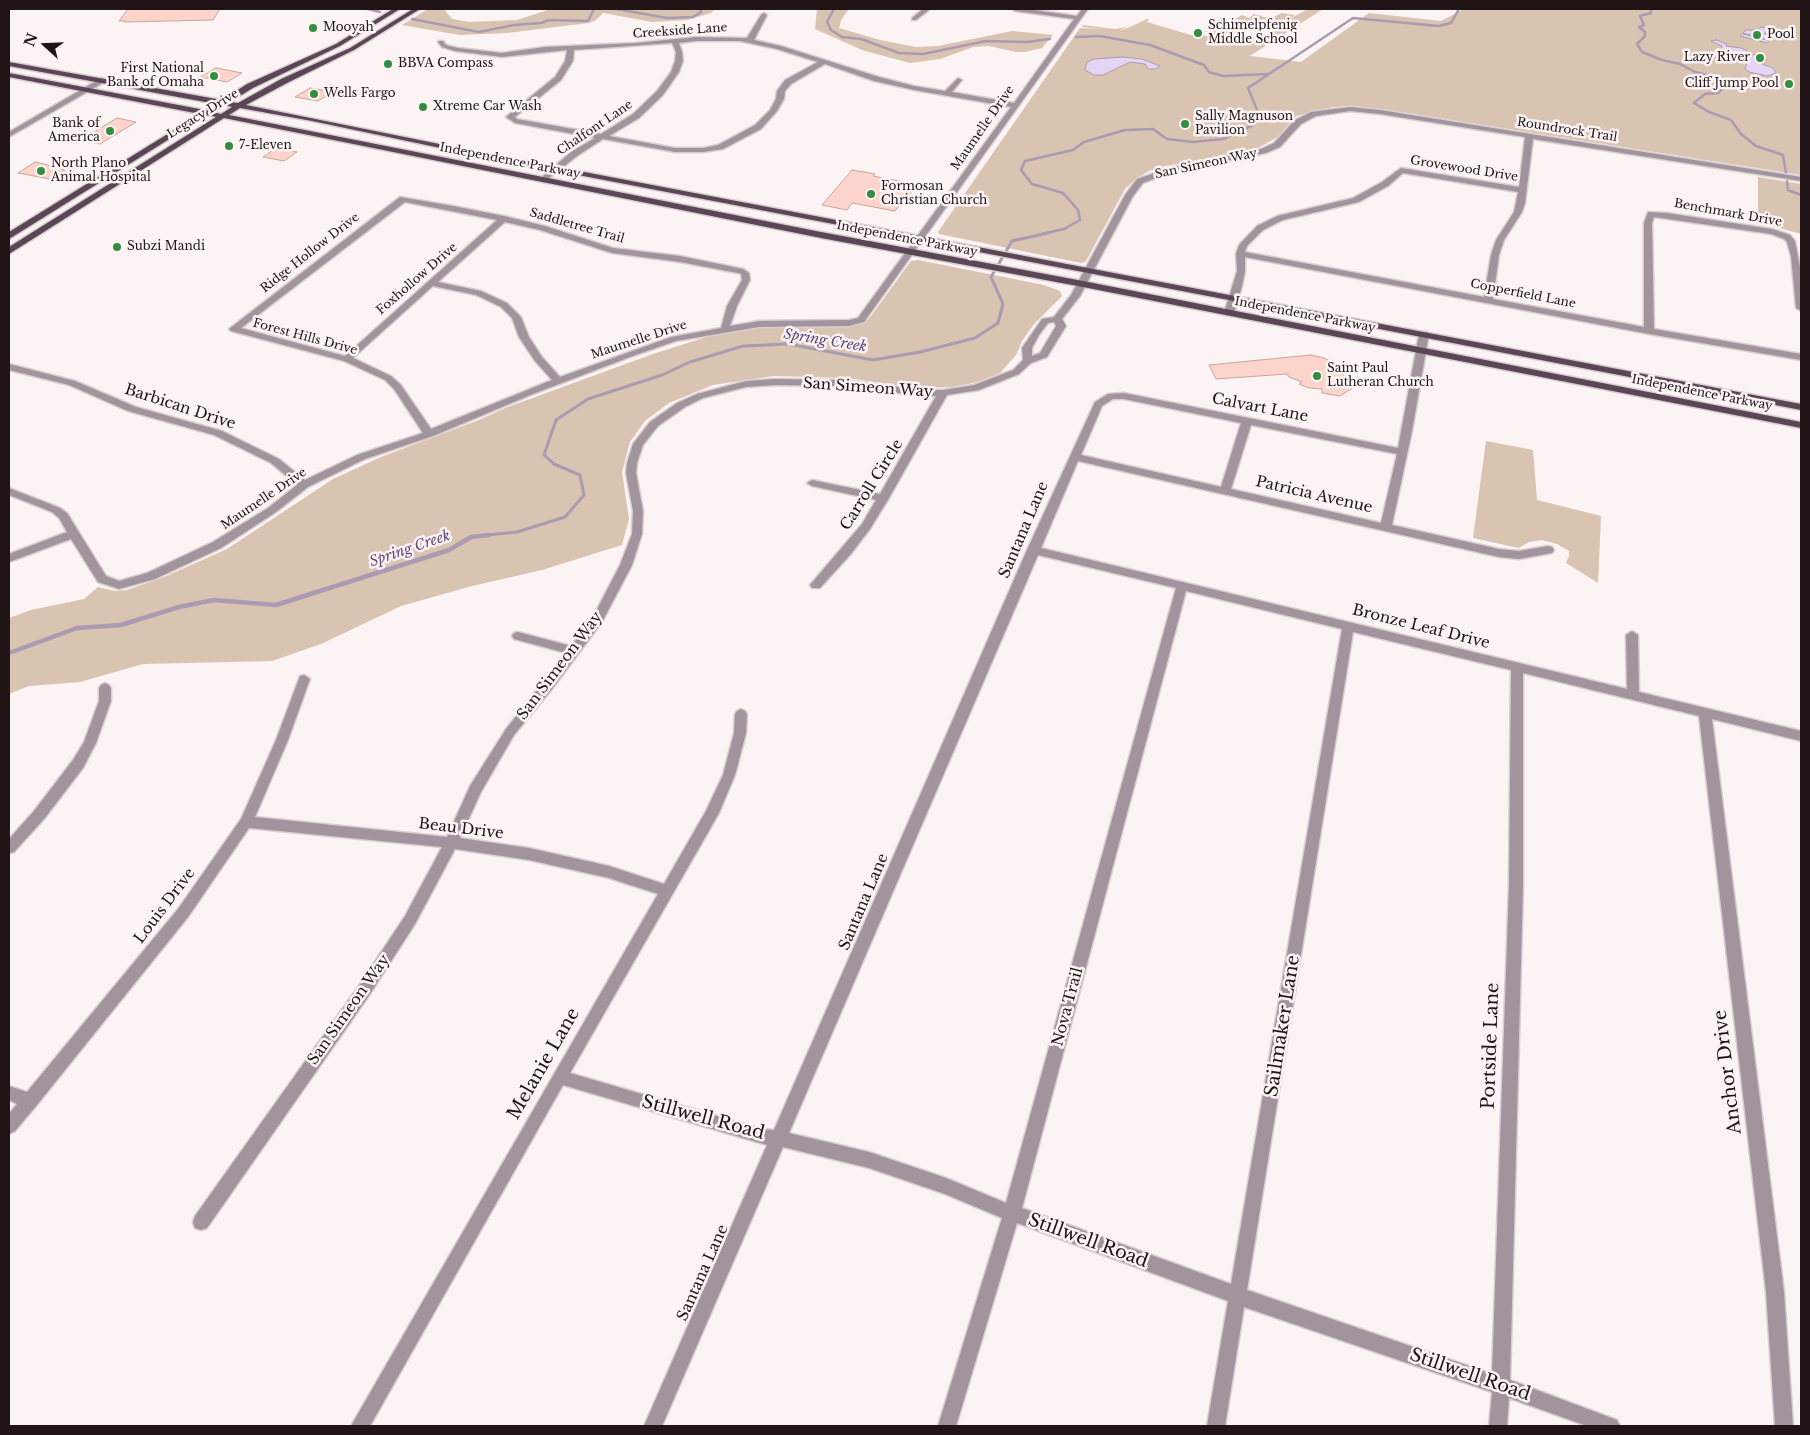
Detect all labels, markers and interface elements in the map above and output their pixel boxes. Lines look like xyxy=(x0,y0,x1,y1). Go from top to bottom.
place label: Schimelpfenig Middle School xyxy=(1208,19,1298,47)
north arrow xyxy=(20,20,70,70)
place label: Mooyah xyxy=(323,21,374,35)
street label: Creekside Lane xyxy=(632,21,728,41)
marker: Mooyah xyxy=(307,22,319,34)
marker: Schimelpfenig Middle School xyxy=(1192,27,1204,39)
place label: Pool xyxy=(1767,28,1794,42)
marker: Pool xyxy=(1751,29,1763,41)
text: N xyxy=(20,31,42,49)
place label: Lazy River xyxy=(1684,51,1750,65)
marker: Lazy River xyxy=(1754,52,1766,64)
place label: BBVA Compass xyxy=(398,57,493,71)
marker: BBVA Compass xyxy=(382,58,394,70)
place label: First National Bank of Omaha xyxy=(107,62,204,90)
marker: First National Bank of Omaha xyxy=(208,70,220,82)
place label: Cliff Jump Pool xyxy=(1685,77,1779,91)
marker: Cliff Jump Pool xyxy=(1783,78,1795,90)
street label: Maumelle Drive xyxy=(948,83,1018,173)
street label: Legacy Drive xyxy=(165,86,241,142)
place label: Wells Fargo xyxy=(324,87,396,101)
marker: Wells Fargo xyxy=(308,88,320,100)
street label: Chalfont Lane xyxy=(555,97,635,159)
place label: Xtreme Car Wash xyxy=(433,100,542,114)
marker: Xtreme Car Wash xyxy=(417,101,429,113)
place label: Sally Magnuson Pavilion xyxy=(1195,110,1293,138)
street label: Roundrock Trail xyxy=(1516,115,1618,145)
place label: Bank of America xyxy=(48,117,100,145)
marker: Sally Magnuson Pavilion xyxy=(1179,118,1191,130)
marker: Bank of America xyxy=(104,125,116,137)
place label: 7-Eleven xyxy=(239,139,292,153)
marker: 7-Eleven xyxy=(223,140,235,152)
street label: Independence Parkway xyxy=(438,140,582,182)
street label: San Simeon Way xyxy=(1153,146,1259,182)
street label: Grovewood Drive xyxy=(1409,153,1519,185)
place label: North Plano Animal Hospital xyxy=(51,157,151,185)
marker: North Plano Animal Hospital xyxy=(35,165,47,177)
place label: Formosan Christian Church xyxy=(881,180,987,208)
marker: Formosan Christian Church xyxy=(865,188,877,200)
street label: Benchmark Drive xyxy=(1673,196,1783,230)
street label: Saddletree Trail xyxy=(528,206,626,246)
street label: Ridge Hollow Drive xyxy=(258,210,362,296)
street label: Independence Parkway xyxy=(835,218,979,260)
place label: Subzi Mandi xyxy=(127,240,205,254)
street label: Foxhollow Drive xyxy=(374,240,460,318)
marker: Subzi Mandi xyxy=(111,241,123,253)
street label: Copperfield Lane xyxy=(1469,277,1577,311)
street label: Independence Parkway xyxy=(1233,294,1377,336)
street label: Forest Hills Drive xyxy=(251,316,359,358)
street label: Maumelle Drive xyxy=(589,318,689,362)
water label: Spring Creek xyxy=(782,326,868,356)
place label: Saint Paul Lutheran Church xyxy=(1327,362,1434,390)
marker: Saint Paul Lutheran Church xyxy=(1311,370,1323,382)
street label: Independence Parkway xyxy=(1630,372,1774,414)
street label: San Simeon Way xyxy=(802,374,934,402)
street label: Barbican Drive xyxy=(122,381,238,433)
street label: Calvart Lane xyxy=(1210,390,1310,426)
street label: Carroll Circle xyxy=(837,436,907,534)
street label: Maumelle Drive xyxy=(219,465,309,533)
street label: Patricia Avenue xyxy=(1254,473,1374,517)
street label: Santana Lane xyxy=(996,479,1052,581)
water label: Spring Creek xyxy=(368,527,452,571)
street label: Bronze Leaf Drive xyxy=(1350,601,1492,653)
street label: San Simeon Way xyxy=(514,608,606,724)
street label: Beau Drive xyxy=(417,815,505,843)
street label: Santana Lane xyxy=(836,851,892,953)
street label: Louis Drive xyxy=(131,865,199,947)
street label: San Simeon Way xyxy=(304,951,394,1069)
street label: Sailmaker Lane xyxy=(1261,954,1305,1098)
street label: Nova Trail xyxy=(1049,966,1087,1048)
street label: Portside Lane xyxy=(1478,982,1504,1110)
street label: Melanie Lane xyxy=(503,1004,585,1124)
street label: Anchor Drive xyxy=(1710,1009,1746,1135)
street label: Stillwell Road xyxy=(639,1091,767,1145)
street label: Stillwell Road xyxy=(1025,1209,1151,1273)
street label: Santana Lane xyxy=(674,1222,732,1324)
street label: Stillwell Road xyxy=(1407,1344,1533,1406)

